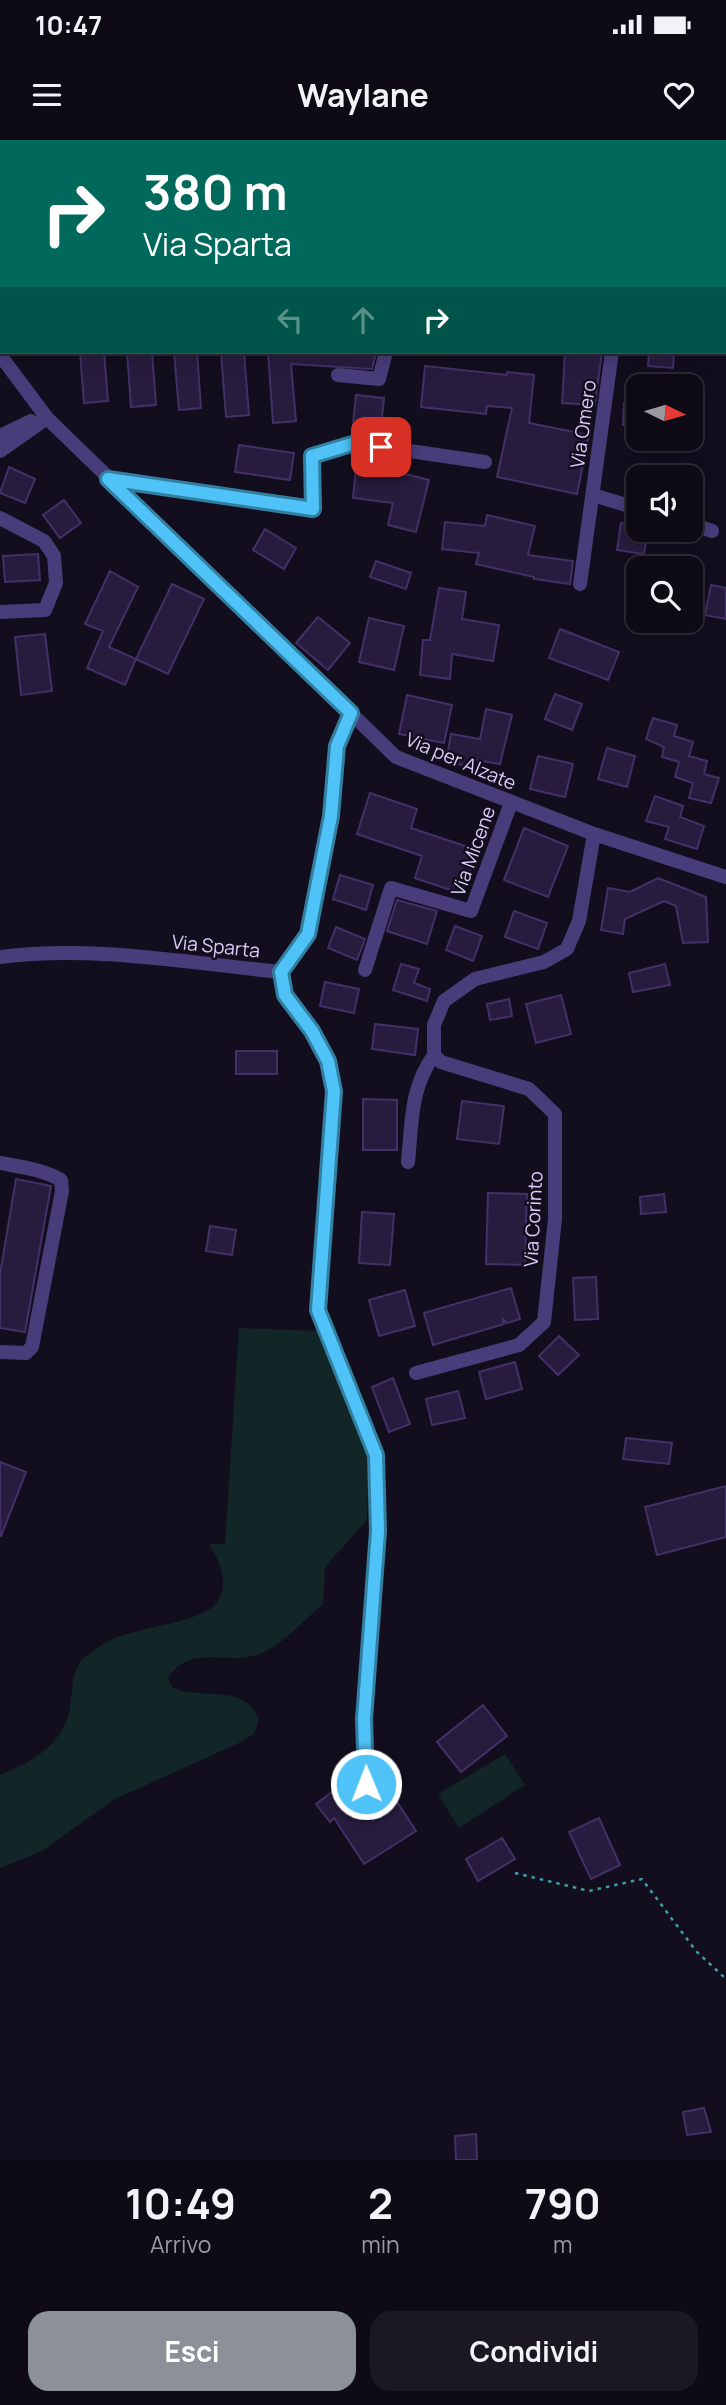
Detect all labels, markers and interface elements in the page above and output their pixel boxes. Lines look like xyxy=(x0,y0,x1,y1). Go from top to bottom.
text: 10:47 xyxy=(35,7,102,43)
text: Waylane xyxy=(297,73,429,117)
icon: menu xyxy=(28,76,66,114)
icon: heart xyxy=(660,76,698,114)
text: 380 m xyxy=(143,158,288,225)
icon: right xyxy=(28,168,119,259)
text: Via Sparta xyxy=(143,222,292,266)
icon: left xyxy=(271,301,309,339)
icon: ahead xyxy=(344,301,382,339)
icon: right xyxy=(417,301,455,339)
north arrow xyxy=(626,374,704,452)
map controls xyxy=(626,374,703,633)
street label: Via Omero xyxy=(564,378,602,470)
pin xyxy=(351,417,411,477)
icon: arrive xyxy=(362,428,400,466)
button: sound xyxy=(626,465,703,542)
button: search xyxy=(626,556,703,633)
street label: Via per Alzate xyxy=(402,726,520,796)
street label: Via Micene xyxy=(445,803,501,899)
street label: Via Sparta xyxy=(171,928,261,964)
street label: Via Corinto xyxy=(518,1171,548,1267)
position arrow xyxy=(329,1747,403,1821)
text: 10:49 xyxy=(125,2174,236,2232)
text: 2 xyxy=(368,2174,393,2232)
text: 790 xyxy=(525,2174,601,2232)
text: Arrivo xyxy=(150,2228,211,2260)
text: min xyxy=(361,2228,400,2260)
text: m xyxy=(553,2228,573,2260)
button: Esci xyxy=(28,2311,356,2391)
button: Condividi xyxy=(370,2311,698,2391)

